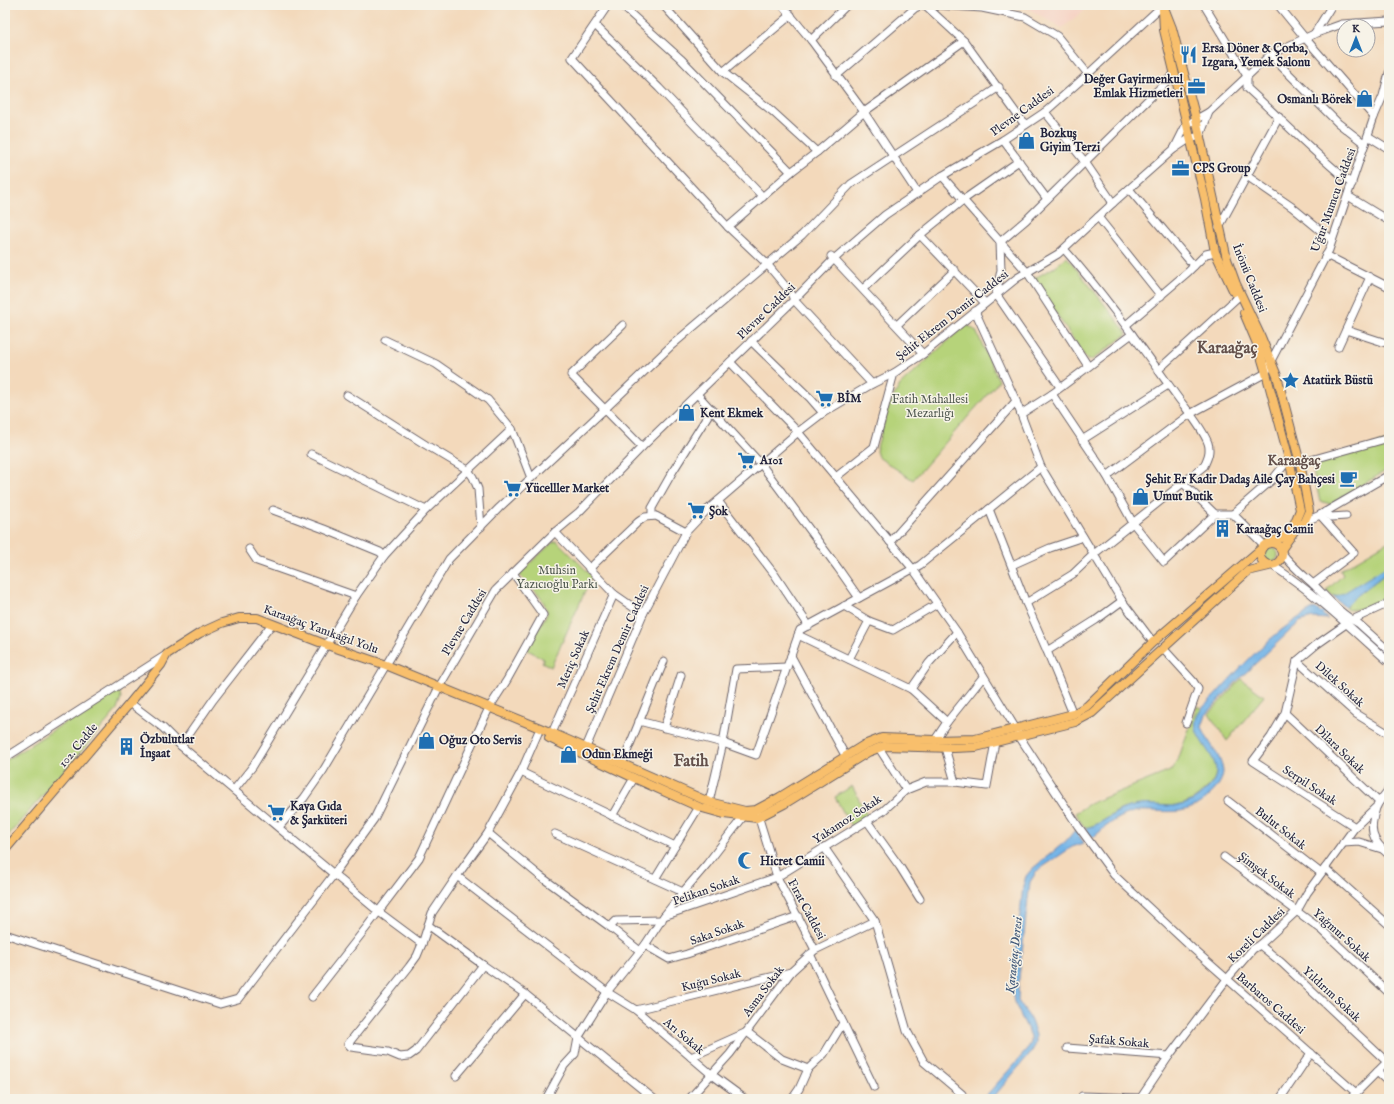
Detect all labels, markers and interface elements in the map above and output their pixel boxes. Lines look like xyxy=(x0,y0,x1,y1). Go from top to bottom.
north arrow xyxy=(1336,18,1376,58)
text: K xyxy=(1352,22,1361,36)
place label: Ersa Döner & Çorba, Izgara, Yemek Salonu xyxy=(1202,41,1311,71)
restaurant icon: Ersa Döner & Çorba, Izgara, Yemek Salonu xyxy=(1179,45,1199,65)
place label: Değer Gayirmenkul Emlak Hizmetleri xyxy=(1084,72,1184,101)
office icon: Değer Gayirmenkul Emlak Hizmetleri xyxy=(1186,76,1206,96)
street label: Plevne Caddesi xyxy=(988,83,1057,140)
shop icon: Osmanlı Börek xyxy=(1355,89,1375,109)
place label: Osmanlı Börek xyxy=(1277,92,1353,107)
place label: Bozkuş Giyim Terzi xyxy=(1040,126,1101,156)
shop icon: Bozkuş Giyim Terzi xyxy=(1017,130,1037,150)
street label: Uğur Mumcu Caddesi xyxy=(1308,146,1359,254)
office icon: CPS Group xyxy=(1170,158,1190,178)
place label: CPS Group xyxy=(1193,161,1251,177)
street label: İnönü Caddesi xyxy=(1229,241,1271,315)
street label: Şehit Ekrem Demir Caddesi xyxy=(893,267,1012,364)
street label: Plevne Caddesi xyxy=(734,280,799,343)
district label: Karaağaç xyxy=(1197,339,1257,359)
place icon: Atatürk Büstü xyxy=(1280,370,1300,390)
place label: Atatürk Büstü xyxy=(1302,373,1374,388)
supermarket icon: BİM xyxy=(814,388,834,408)
place label: BİM xyxy=(837,390,862,406)
park label: Fatih Mahallesi Mezarlığı xyxy=(892,392,968,421)
shop icon: Kent Ekmek xyxy=(677,403,697,423)
place label: Kent Ekmek xyxy=(700,406,764,421)
supermarket icon: A101 xyxy=(737,450,757,470)
district label: Karaağaç xyxy=(1267,452,1321,470)
place label: A101 xyxy=(759,453,783,468)
cafe icon: Şehit Er Kadir Dadaş Aile Çay Bahçesi xyxy=(1338,469,1358,489)
place label: Şehit Er Kadir Dadaş Aile Çay Bahçesi xyxy=(1146,472,1336,488)
supermarket icon: Yücelller Market xyxy=(502,478,522,498)
place label: Yücelller Market xyxy=(525,481,610,496)
shop icon: Umut Butik xyxy=(1130,486,1150,506)
place label: Umut Butik xyxy=(1152,489,1213,504)
supermarket icon: Şok xyxy=(686,501,706,521)
place label: Şok xyxy=(709,504,729,520)
building icon: Karaağaç Camii xyxy=(1213,519,1233,539)
place label: Karaağaç Camii xyxy=(1236,522,1314,538)
park label: Muhsin Yazıcıoğlu Parkı xyxy=(516,563,598,592)
street label: Şehit Ekrem Demir Caddesi xyxy=(582,583,653,716)
street label: Plevne Caddesi xyxy=(439,586,490,658)
street label: Karaağaç Yanıkağıl Yolu xyxy=(261,602,380,657)
street label: Meriç Sokak xyxy=(554,627,593,691)
street label: Dilek Sokak xyxy=(1312,658,1368,711)
street label: 102. Cadde xyxy=(56,720,102,771)
street label: Dilara Sokak xyxy=(1311,722,1368,777)
shop icon: Oğuz Oto Servis xyxy=(416,730,436,750)
place label: Özbulutlar İnşaat xyxy=(140,731,195,762)
place label: Oğuz Oto Servis xyxy=(439,733,523,749)
building icon: Özbulutlar İnşaat xyxy=(117,736,137,756)
shop icon: Odun Ekmeği xyxy=(559,744,579,764)
place label: Odun Ekmeği xyxy=(582,747,654,763)
district label: Fatih xyxy=(673,752,709,772)
street label: Serpil Sokak xyxy=(1279,762,1340,810)
street label: Yakamoz Sokak xyxy=(810,791,885,847)
place label: Kaya Gıda & Şarküteri xyxy=(290,799,348,829)
supermarket icon: Kaya Gıda & Şarküteri xyxy=(267,803,287,823)
street label: Bulut Sokak xyxy=(1252,804,1310,853)
street label: Şimşek Sokak xyxy=(1235,849,1299,902)
mosque icon: Hicret Camii xyxy=(737,851,757,871)
place label: Hicret Camii xyxy=(760,854,826,869)
street label: Pelikan Sokak xyxy=(671,872,742,909)
street label: Fırat Caddesi xyxy=(784,876,829,942)
street label: Koreli Caddesi xyxy=(1225,904,1288,966)
street label: Yağmur Sokak xyxy=(1310,906,1374,966)
water label: Karaağaç Deresi xyxy=(1002,915,1028,996)
street label: Saka Sokak xyxy=(688,916,747,949)
street label: Asma Sokak xyxy=(739,962,788,1021)
street label: Yıldırım Sokak xyxy=(1299,964,1364,1026)
street label: Kuğu Sokak xyxy=(680,966,743,995)
street label: Barbaros Caddesi xyxy=(1233,969,1308,1037)
street label: Arı Sokak xyxy=(659,1014,708,1058)
street label: Şafak Sokak xyxy=(1088,1031,1150,1052)

